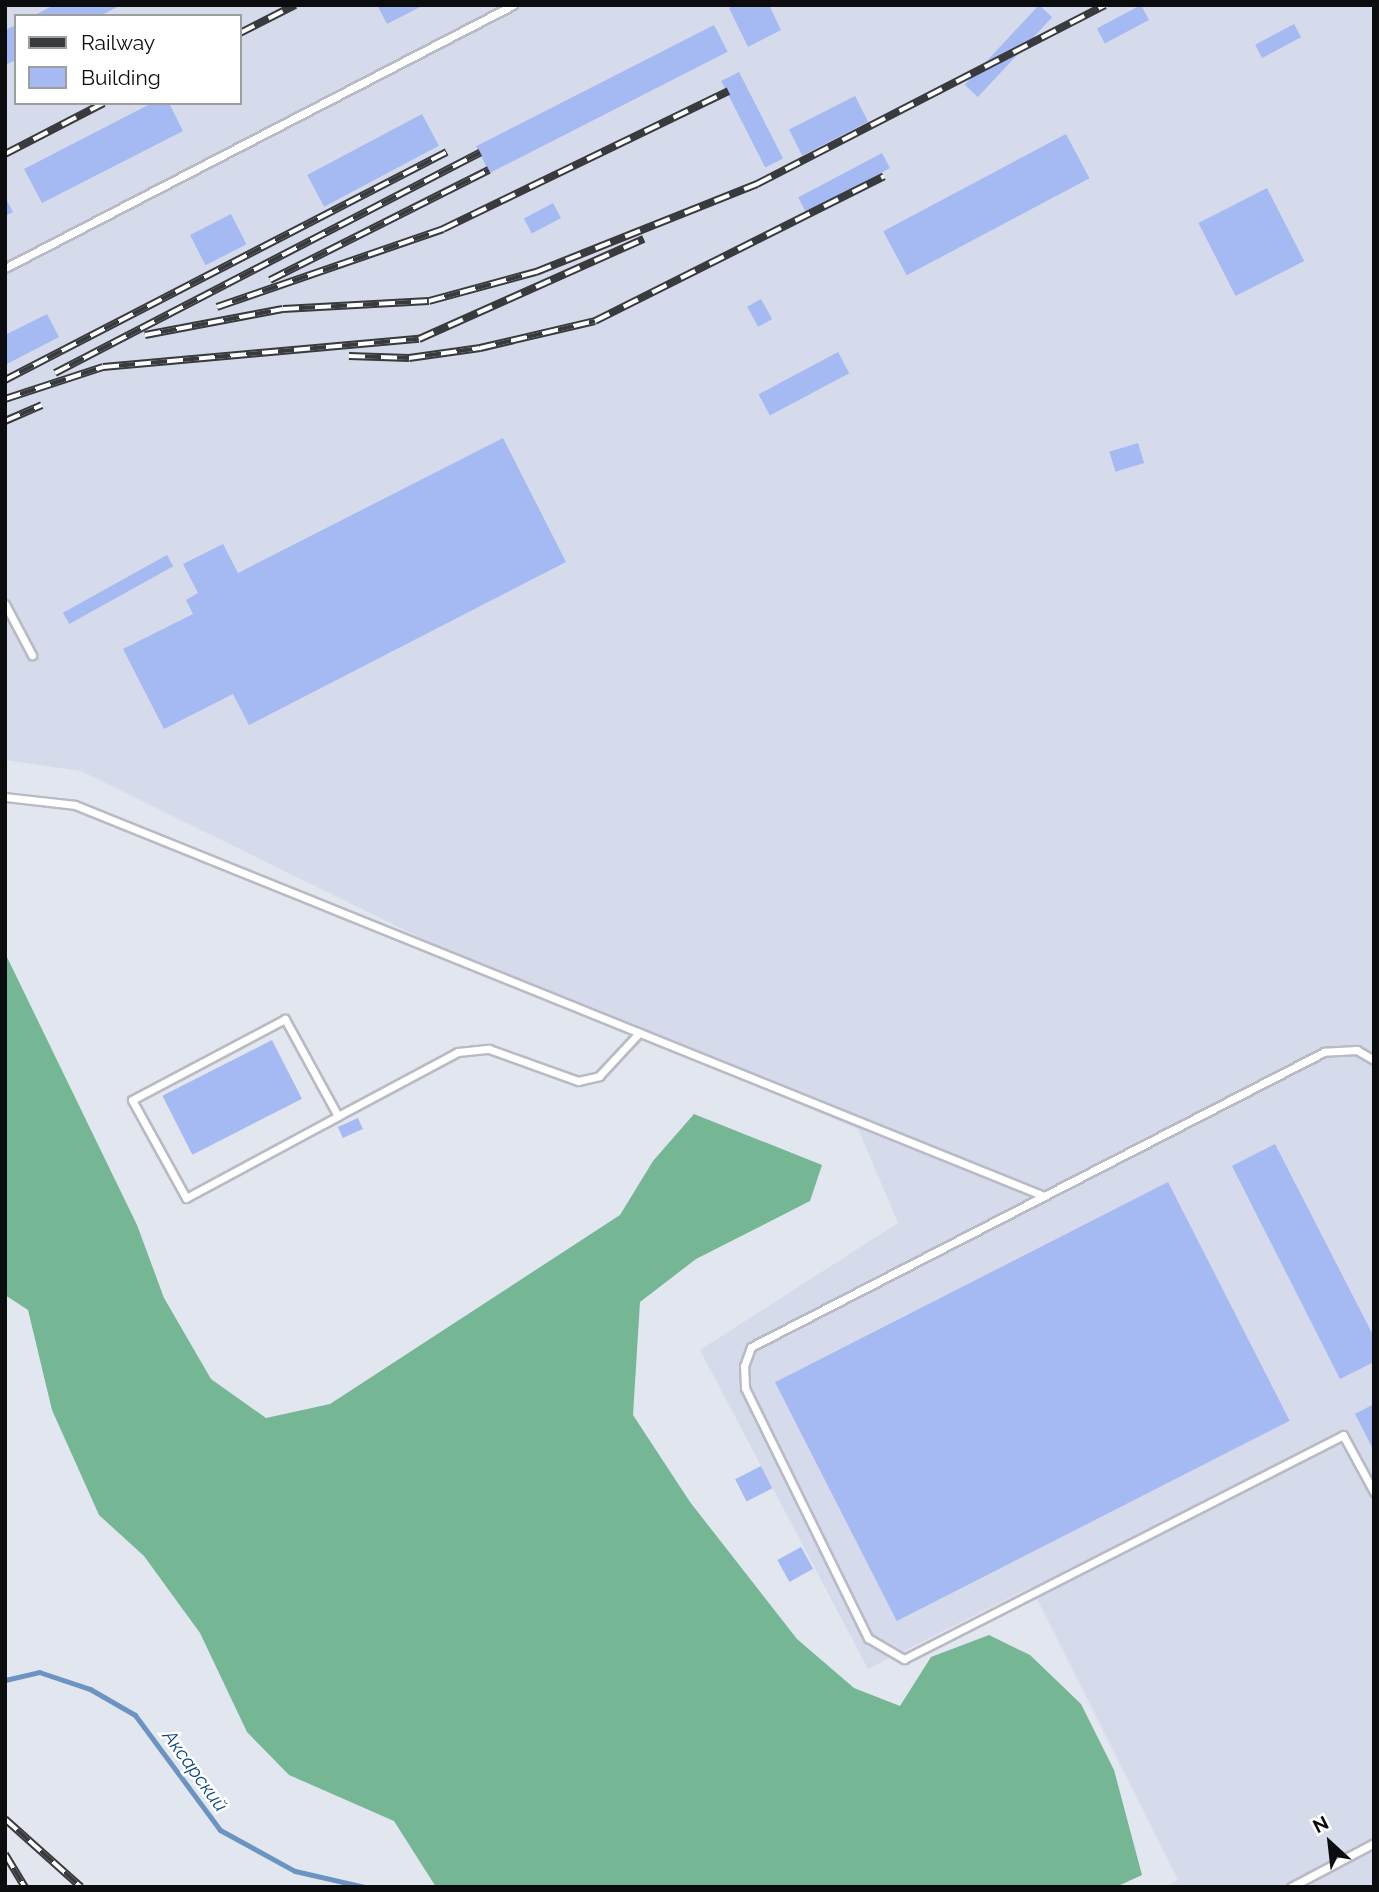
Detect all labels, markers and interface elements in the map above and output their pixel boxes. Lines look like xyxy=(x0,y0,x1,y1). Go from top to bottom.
legend xyxy=(14,14,242,105)
text: Railway xyxy=(81,30,155,55)
text: Building xyxy=(81,65,161,90)
water label: Аксарский xyxy=(158,1726,232,1816)
north arrow xyxy=(1295,1808,1365,1878)
text: N xyxy=(1309,1811,1332,1837)

